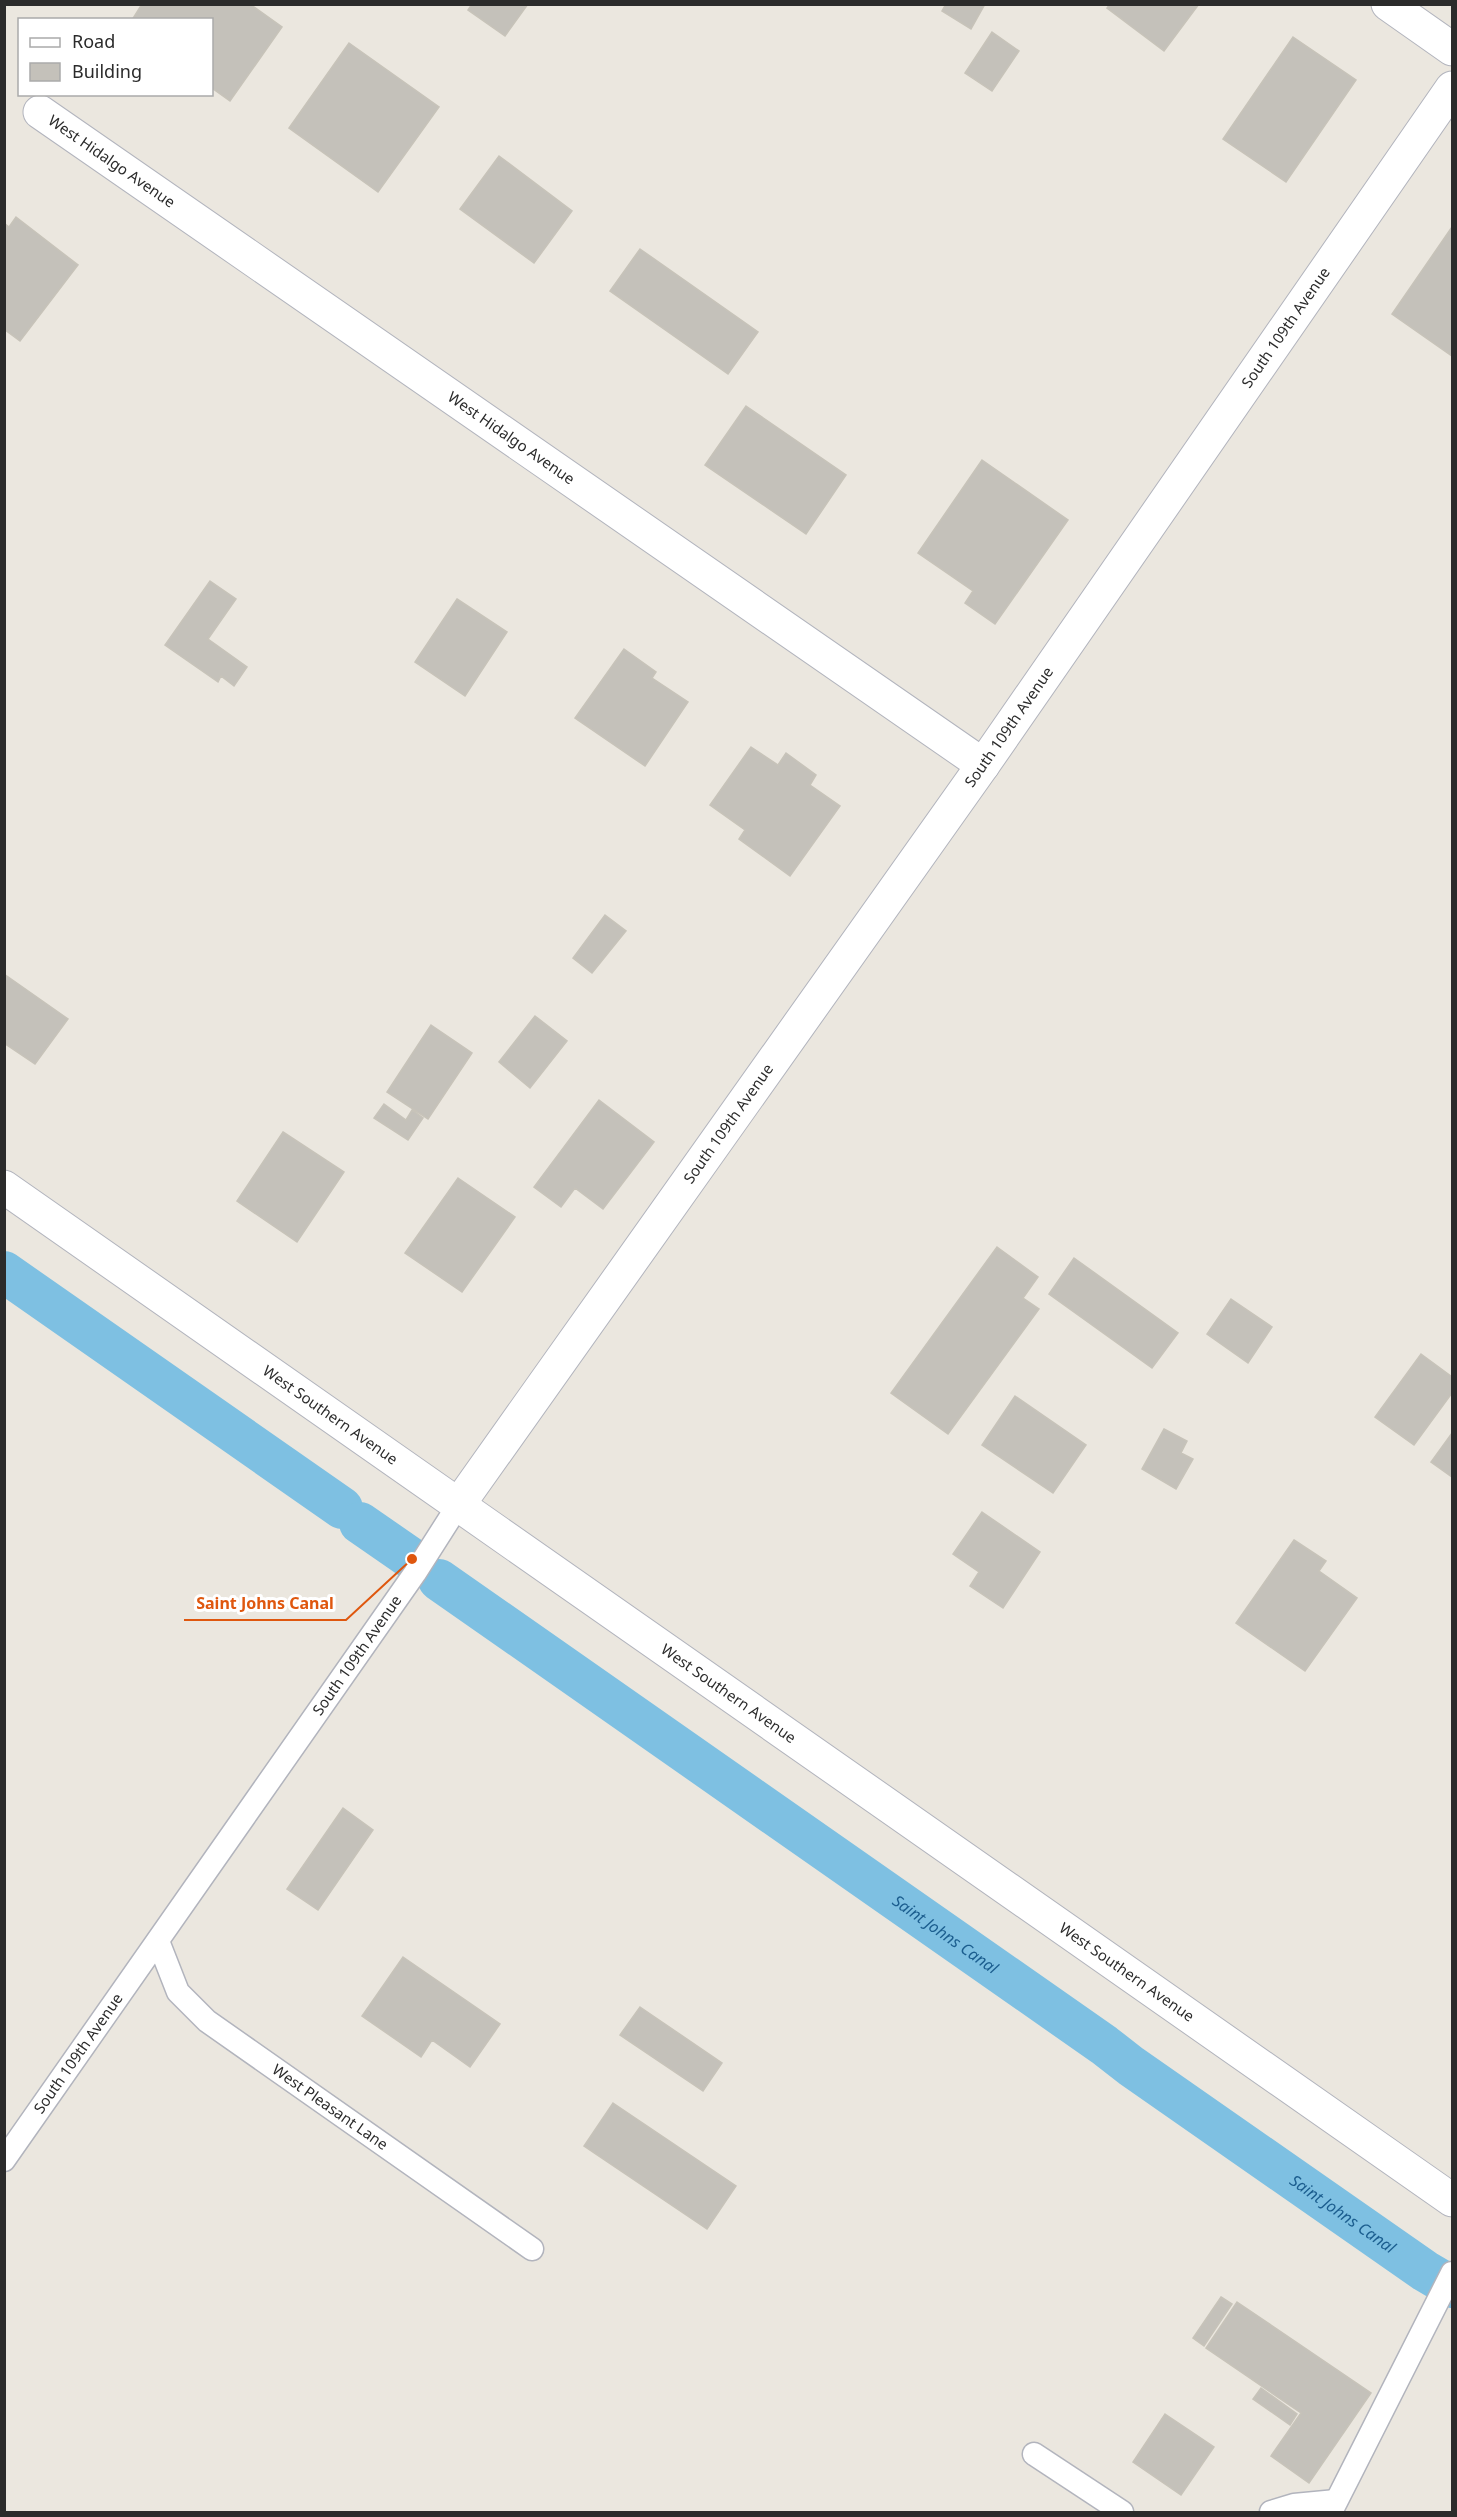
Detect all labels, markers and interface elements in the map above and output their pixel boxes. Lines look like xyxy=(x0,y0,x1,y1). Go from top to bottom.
legend xyxy=(18,18,213,96)
text: Road xyxy=(72,29,115,53)
text: Building xyxy=(72,59,142,83)
street label: West Hidalgo Avenue xyxy=(45,110,179,212)
street label: South 109th Avenue xyxy=(1236,263,1334,391)
street label: West Hidalgo Avenue xyxy=(444,386,579,488)
street label: South 109th Avenue xyxy=(960,662,1057,791)
street label: South 109th Avenue xyxy=(678,1059,777,1187)
street label: West Southern Avenue xyxy=(259,1360,402,1469)
callout: Saint Johns Canal xyxy=(184,1586,346,1620)
street label: South 109th Avenue xyxy=(307,1591,405,1719)
text: Saint Johns Canal xyxy=(196,1592,334,1614)
street label: West Southern Avenue xyxy=(657,1639,800,1747)
water label: Saint Johns Canal xyxy=(888,1890,1003,1979)
street label: West Southern Avenue xyxy=(1056,1917,1199,2026)
street label: South 109th Avenue xyxy=(29,1989,127,2117)
street label: West Pleasant Lane xyxy=(269,2059,392,2154)
water label: Saint Johns Canal xyxy=(1286,2169,1401,2259)

